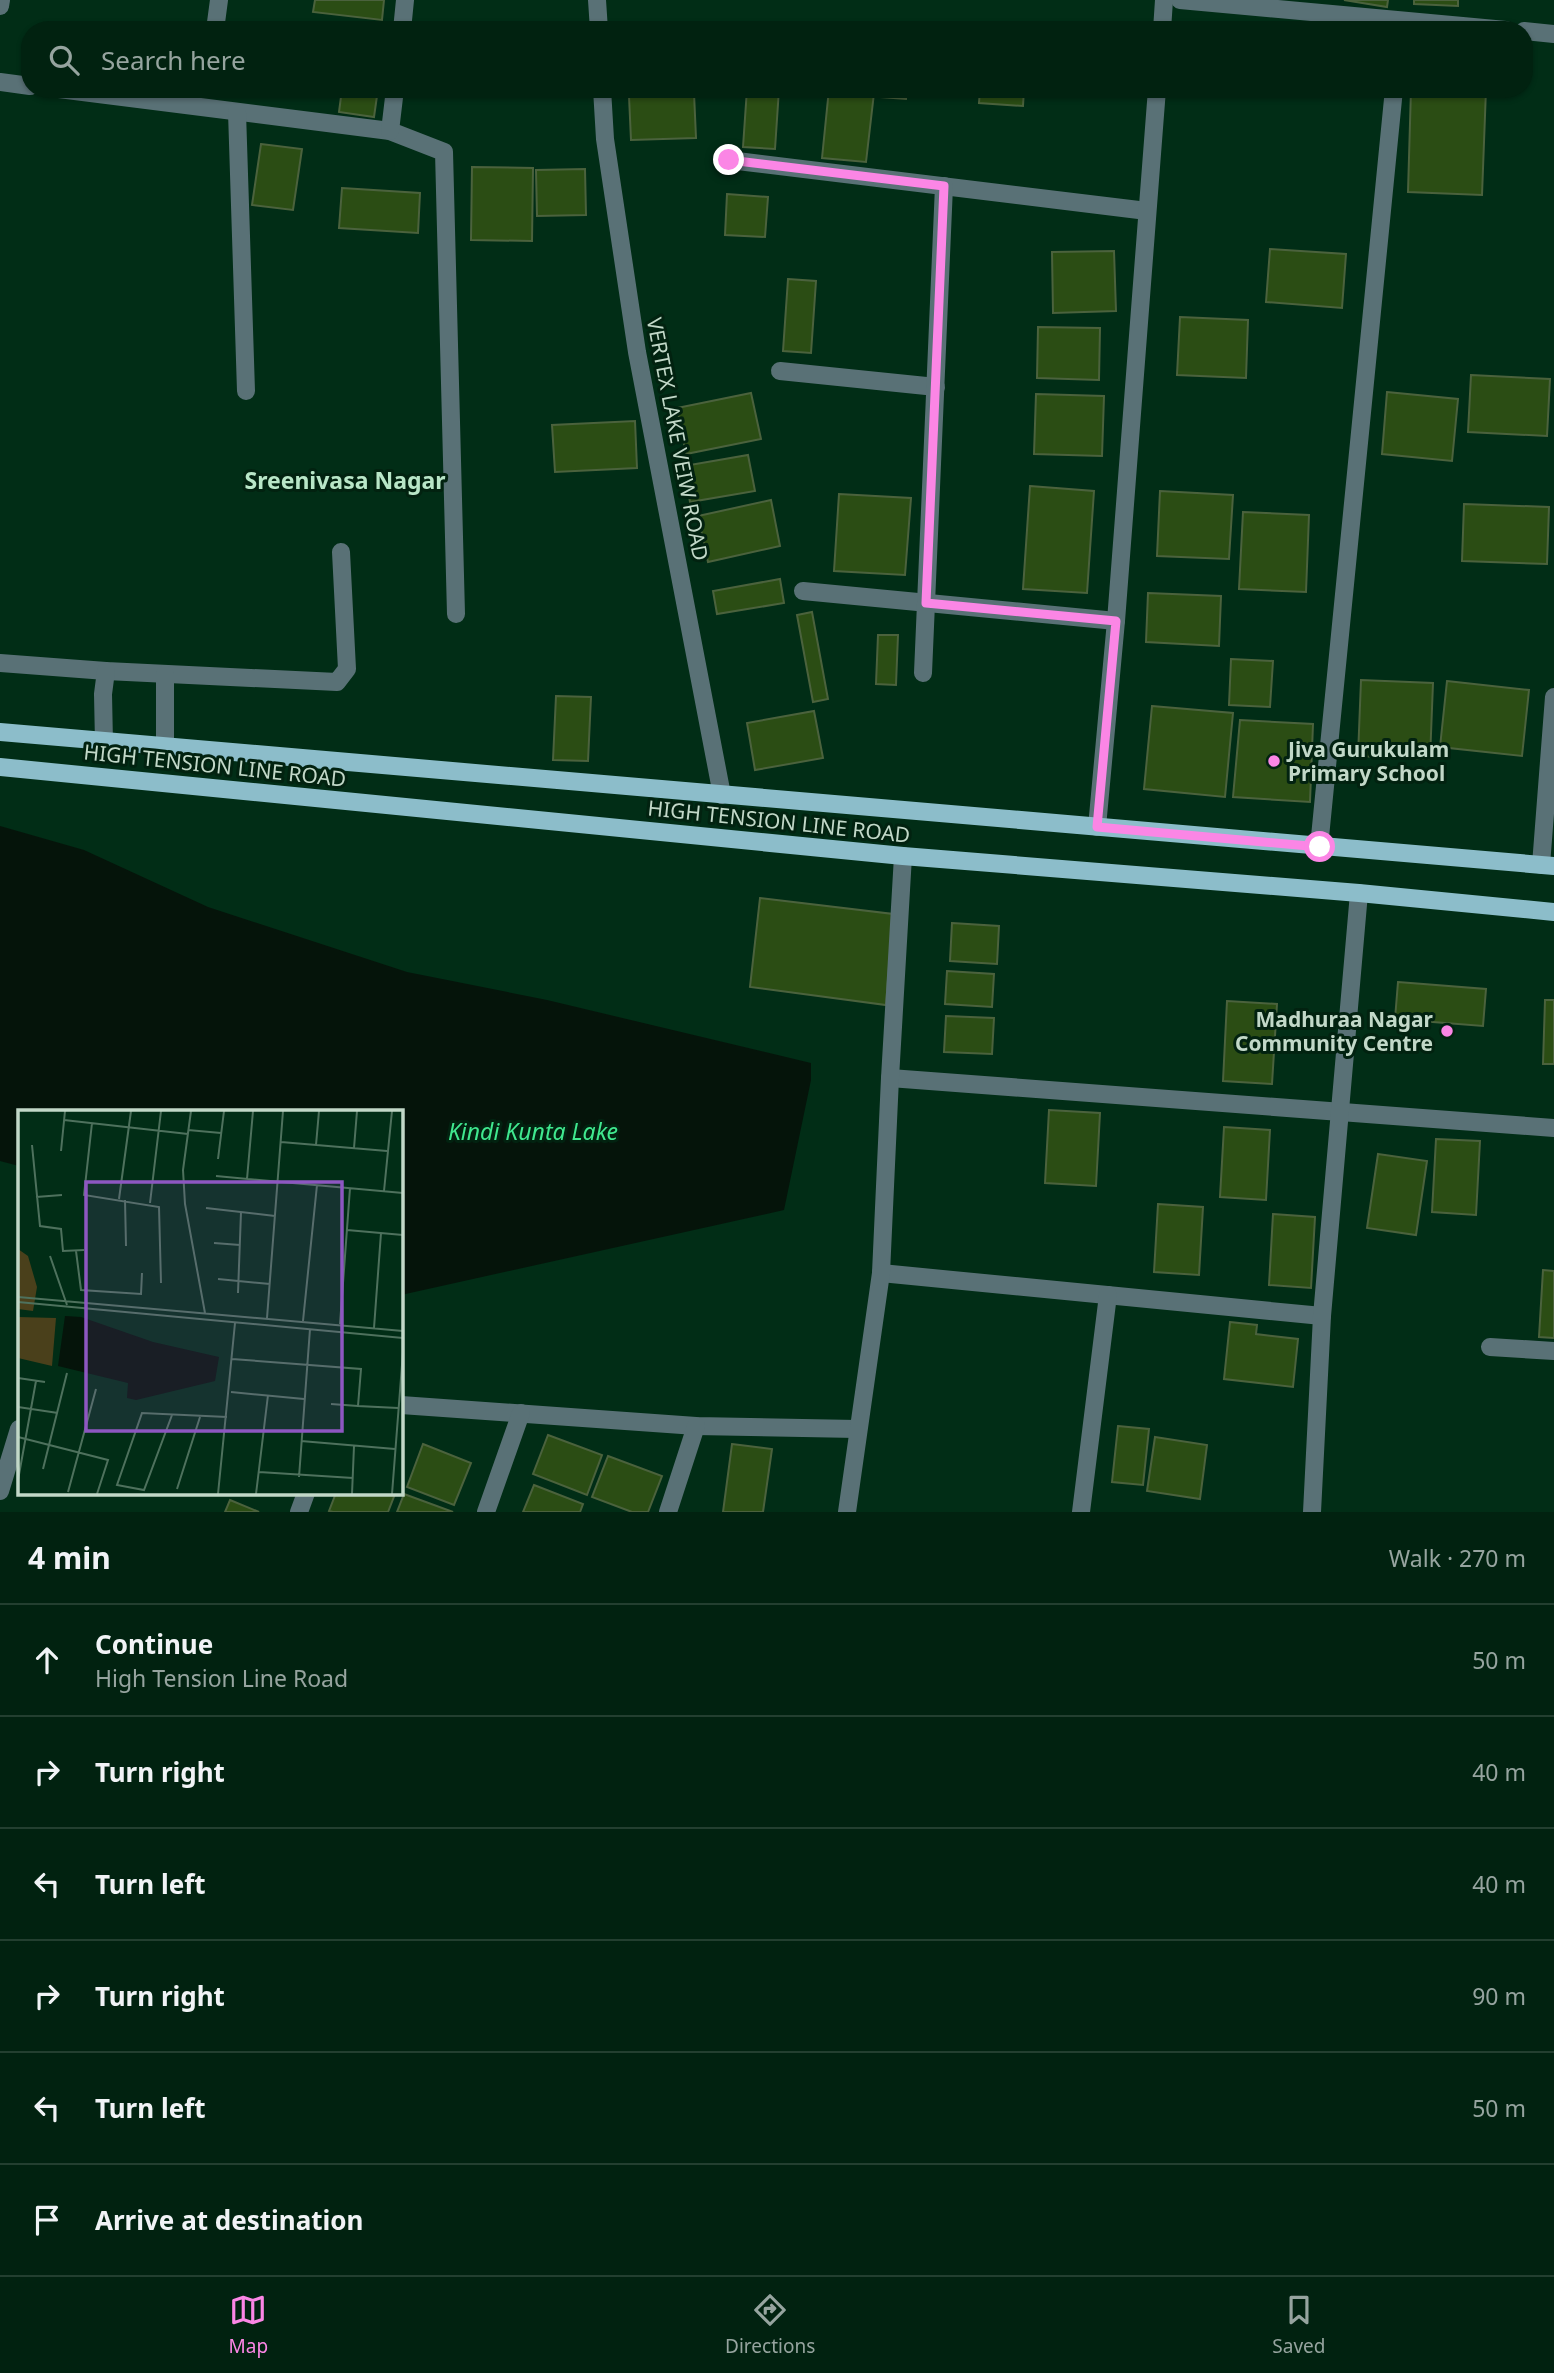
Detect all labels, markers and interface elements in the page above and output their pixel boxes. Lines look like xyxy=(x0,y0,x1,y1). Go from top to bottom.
search box xyxy=(21,21,1533,98)
icon: search xyxy=(45,41,83,79)
text: Search here xyxy=(101,42,246,78)
route end xyxy=(713,144,744,175)
street label: VERTEX LAKE VEIW ROAD xyxy=(641,315,715,563)
district label: Sreenivasa Nagar xyxy=(244,464,446,496)
place label: Jiva Gurukulam Primary School xyxy=(1286,735,1449,787)
street label: HIGH TENSION LINE ROAD xyxy=(82,737,348,793)
marker: Jiva Gurukulam Primary School xyxy=(1266,753,1282,769)
street label: HIGH TENSION LINE ROAD xyxy=(646,793,912,849)
route start xyxy=(1304,831,1335,862)
place label: Madhuraa Nagar Community Centre xyxy=(1235,1005,1434,1057)
marker: Madhuraa Nagar Community Centre xyxy=(1439,1023,1455,1039)
inset map xyxy=(18,1110,402,1494)
water label: Kindi Kunta Lake xyxy=(448,1115,618,1147)
text: 4 min xyxy=(28,1537,111,1578)
text: Walk · 270 m xyxy=(1389,1542,1526,1574)
text: Continue xyxy=(95,1626,213,1662)
icon: ahead xyxy=(28,1641,66,1679)
text: 50 m xyxy=(1472,1644,1526,1676)
text: High Tension Line Road xyxy=(95,1662,348,1694)
icon: right xyxy=(28,1753,66,1791)
text: Turn right xyxy=(95,1754,225,1790)
text: 40 m xyxy=(1472,1756,1526,1788)
icon: left xyxy=(28,1865,66,1903)
text: Turn left xyxy=(95,1866,206,1902)
text: 40 m xyxy=(1472,1868,1526,1900)
icon: right xyxy=(28,1977,66,2015)
text: Turn right xyxy=(95,1978,225,2014)
text: 90 m xyxy=(1472,1980,1526,2012)
icon: left xyxy=(28,2089,66,2127)
text: Turn left xyxy=(95,2090,206,2126)
text: 50 m xyxy=(1472,2092,1526,2124)
icon: arrive xyxy=(28,2201,66,2239)
text: Arrive at destination xyxy=(95,2202,364,2238)
tab: Map xyxy=(229,2291,268,2359)
tab: Directions xyxy=(725,2291,815,2359)
tab: Saved xyxy=(1272,2291,1325,2359)

